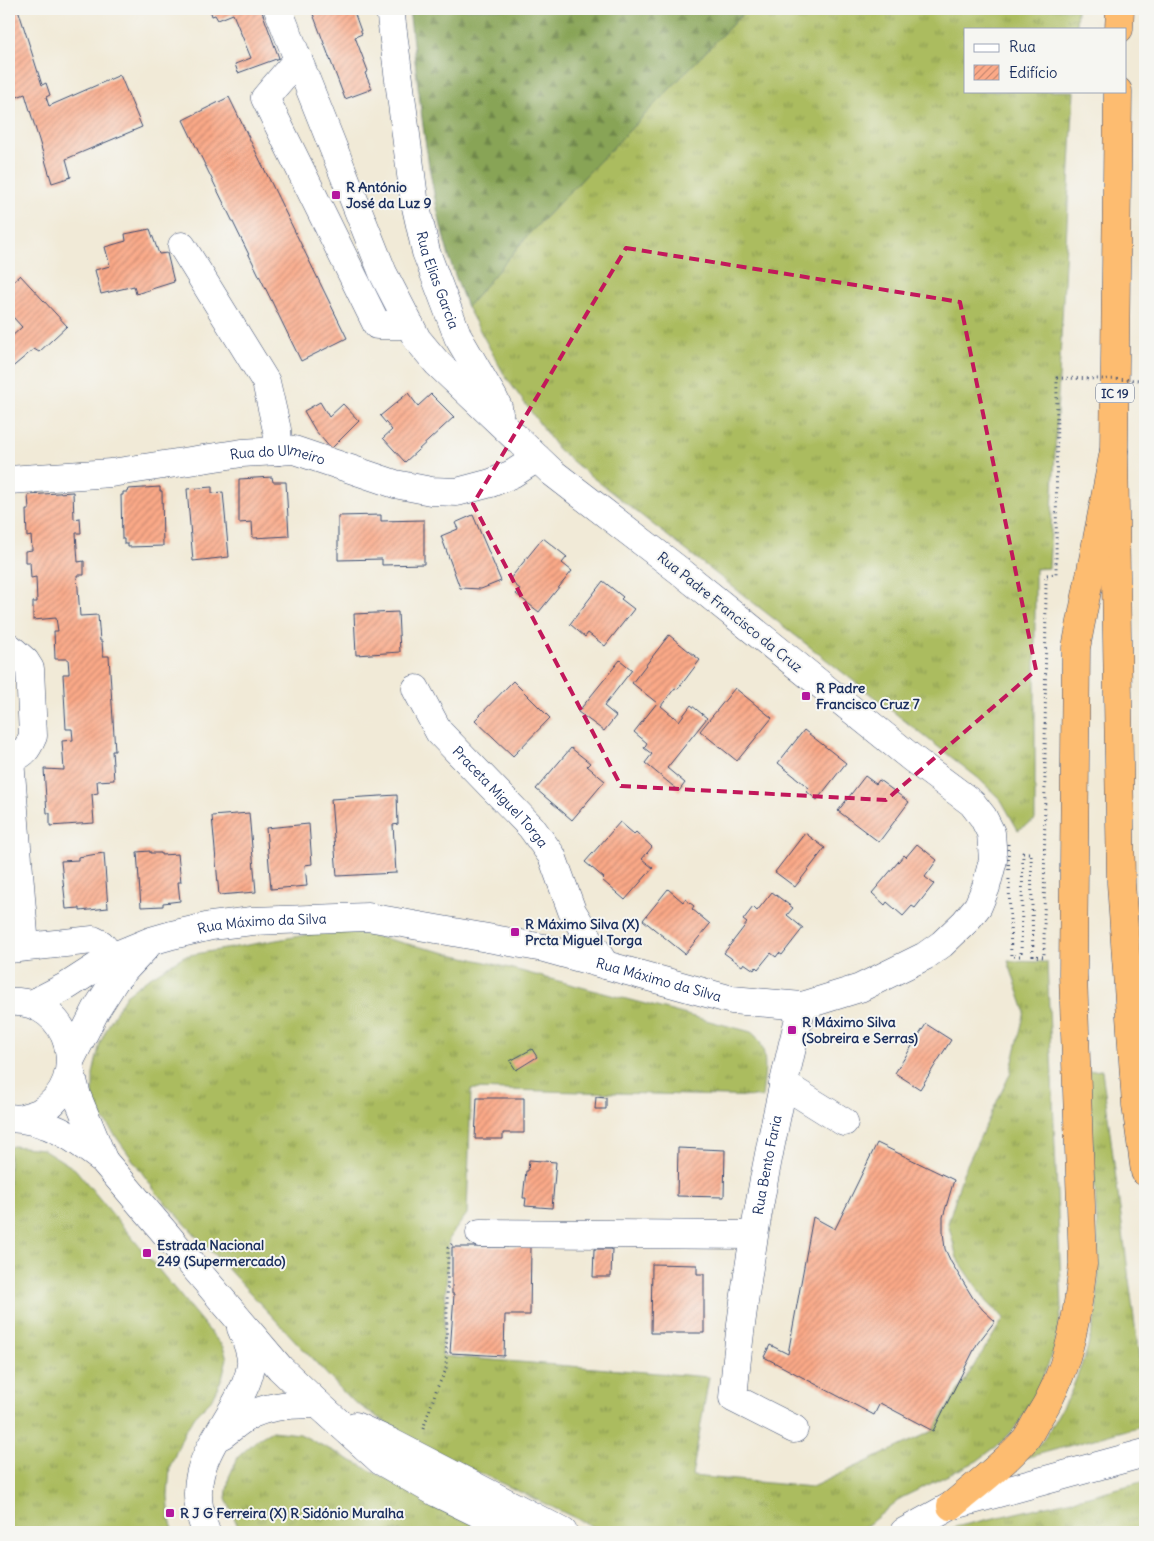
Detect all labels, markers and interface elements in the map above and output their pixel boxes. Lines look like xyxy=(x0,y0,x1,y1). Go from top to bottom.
legend xyxy=(964,28,1126,92)
text: Rua xyxy=(1009,37,1036,56)
text: Edifício xyxy=(1009,63,1057,82)
place label: R António José da Luz 9 xyxy=(346,178,431,212)
marker: R António José da Luz 9 xyxy=(330,189,342,201)
street label: Rua Elias Garcia xyxy=(413,229,463,331)
road number: IC 19 xyxy=(1096,383,1134,402)
street label: Rua do Ulmeiro xyxy=(229,440,328,469)
street label: Rua Padre Francisco da Cruz xyxy=(654,548,807,676)
place label: R Padre Francisco Cruz 7 xyxy=(816,679,920,713)
marker: R Padre Francisco Cruz 7 xyxy=(800,690,812,702)
street label: Praceta Miguel Torga xyxy=(449,742,552,851)
street label: Rua Máximo da Silva xyxy=(196,909,327,938)
place label: R Máximo Silva (X) Prcta Miguel Torga xyxy=(525,915,642,949)
marker: R Máximo Silva (X) Prcta Miguel Torga xyxy=(509,926,521,938)
street label: Rua Máximo da Silva xyxy=(594,954,723,1006)
place label: R Máximo Silva (Sobreira e Serras) xyxy=(802,1013,918,1047)
marker: R Máximo Silva (Sobreira e Serras) xyxy=(786,1024,798,1036)
street label: Rua Bento Faria xyxy=(749,1114,786,1216)
place label: Estrada Nacional 249 (Supermercado) xyxy=(157,1236,286,1270)
marker: Estrada Nacional 249 (Supermercado) xyxy=(141,1247,153,1259)
place label: R J G Ferreira (X) R Sidónio Muralha xyxy=(180,1504,404,1522)
marker: R J G Ferreira (X) R Sidónio Muralha xyxy=(164,1507,176,1519)

